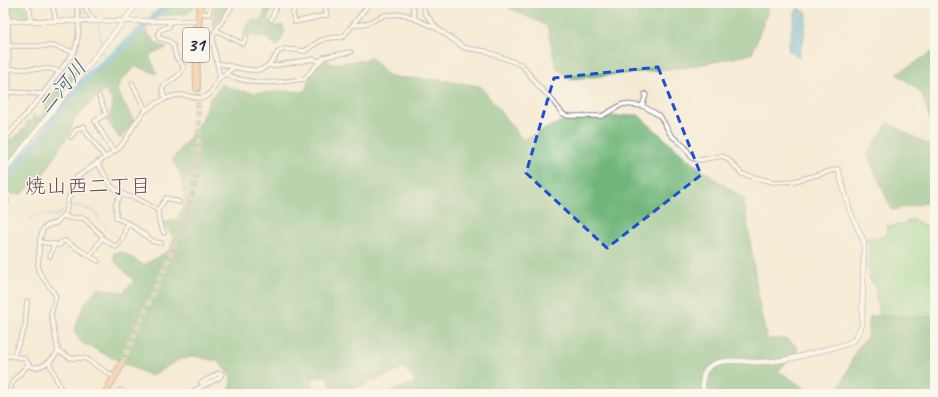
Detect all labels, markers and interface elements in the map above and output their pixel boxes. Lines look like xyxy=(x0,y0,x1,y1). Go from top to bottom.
road number: 31 xyxy=(183,28,209,62)
water label: 二河川 xyxy=(32,55,92,119)
district label: 焼山西二丁目 xyxy=(25,173,151,199)

